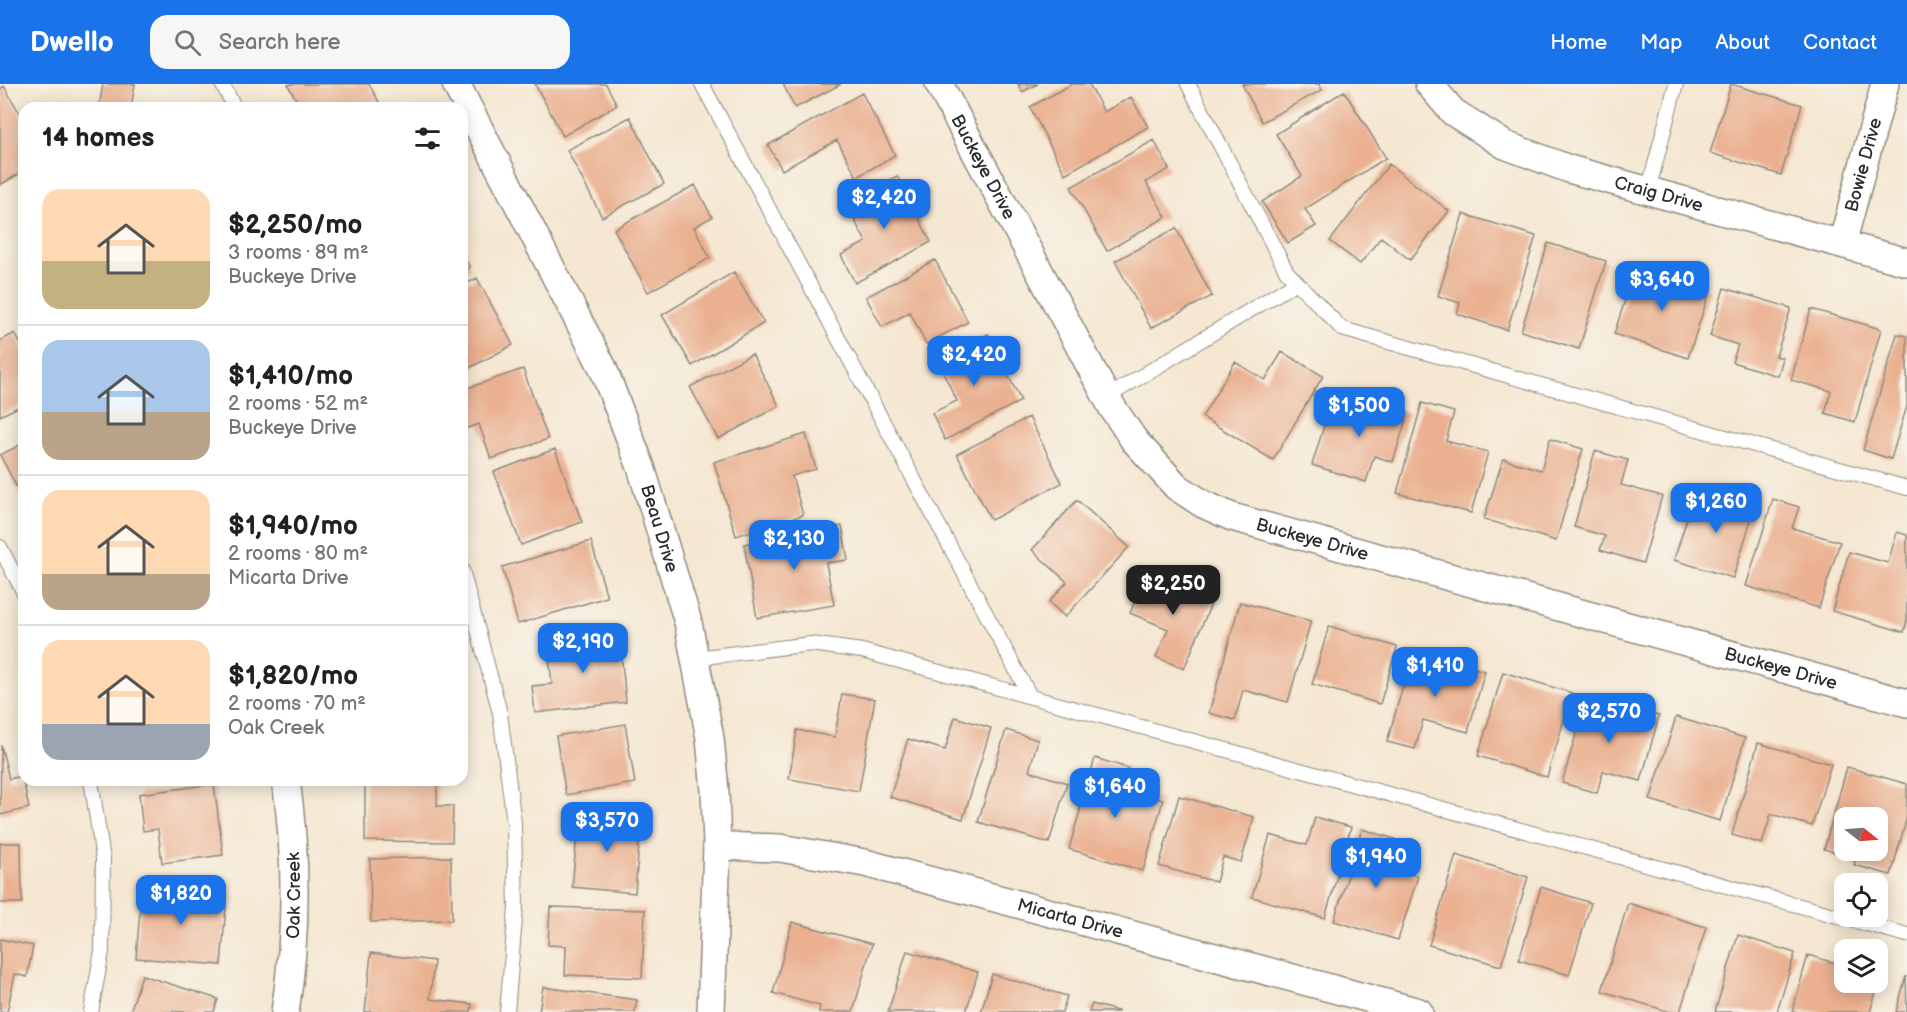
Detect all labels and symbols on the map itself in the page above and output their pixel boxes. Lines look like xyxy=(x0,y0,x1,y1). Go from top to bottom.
street label: Buckeye Drive xyxy=(947,111,1020,223)
street label: Bowie Drive xyxy=(1841,115,1886,214)
street label: Craig Drive xyxy=(1612,172,1706,216)
pin: $2,420 xyxy=(835,179,933,230)
pin: $3,640 xyxy=(1613,261,1711,312)
pin: $2,420 xyxy=(925,336,1023,387)
pin: $1,500 xyxy=(1310,387,1408,438)
street label: Beau Drive xyxy=(636,482,683,575)
pin: $1,260 xyxy=(1667,483,1765,534)
street label: Buckeye Drive xyxy=(1254,514,1371,565)
pin: $2,130 xyxy=(745,520,843,571)
pin: $2,250 xyxy=(1124,565,1222,616)
pin: $2,190 xyxy=(534,623,632,674)
street label: Buckeye Drive xyxy=(1722,643,1840,694)
pin: $1,410 xyxy=(1386,647,1484,698)
pin: $2,570 xyxy=(1560,693,1658,744)
pin: $1,640 xyxy=(1066,768,1164,819)
pin: $3,570 xyxy=(558,802,656,853)
north arrow xyxy=(1834,807,1888,861)
pin: $1,940 xyxy=(1327,838,1425,889)
street label: Oak Creek xyxy=(282,852,305,939)
pin: $1,820 xyxy=(132,875,230,926)
street label: Micarta Drive xyxy=(1015,894,1126,943)

